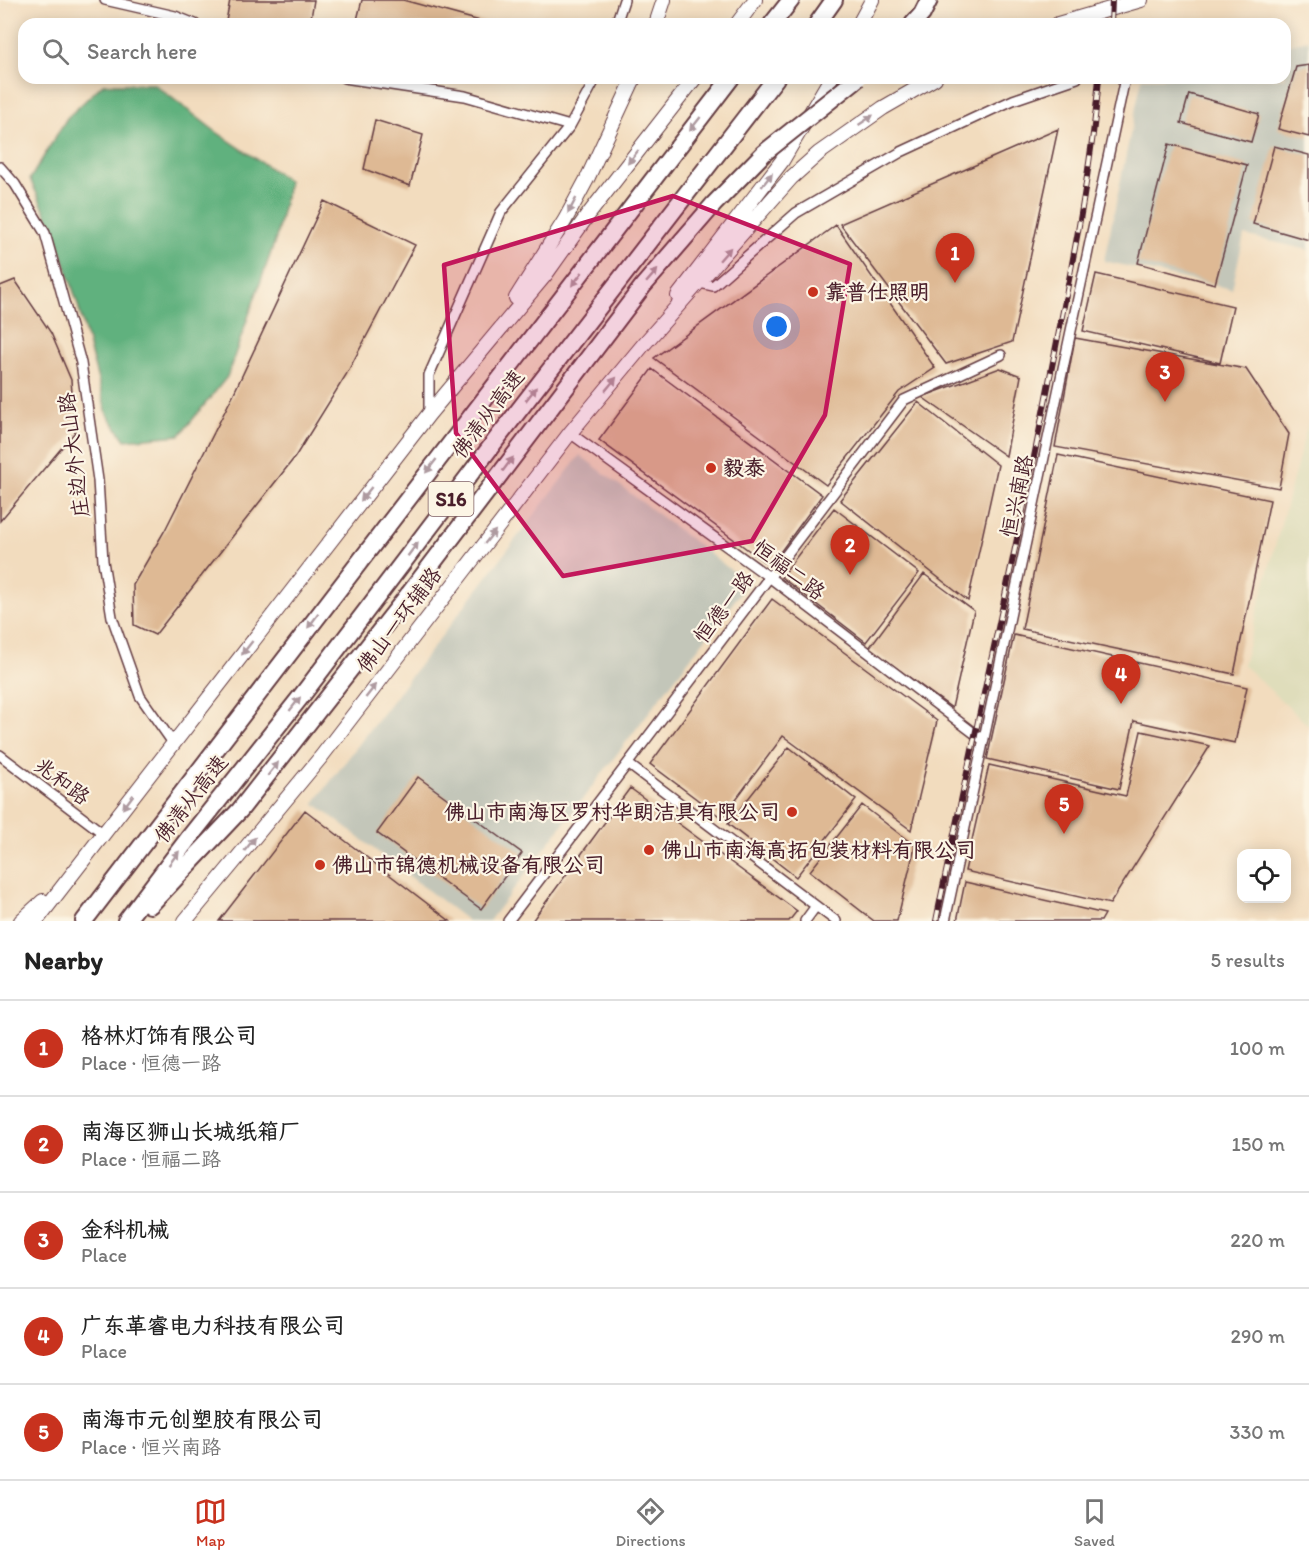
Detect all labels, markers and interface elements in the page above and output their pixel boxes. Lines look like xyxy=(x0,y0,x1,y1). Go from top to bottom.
search box xyxy=(18,18,1291,84)
icon: search xyxy=(39,35,72,68)
text: Search here xyxy=(87,38,197,65)
one-way arrow xyxy=(857,114,873,126)
one-way arrow xyxy=(688,116,701,132)
one-way arrow xyxy=(627,150,639,165)
one-way arrow xyxy=(761,172,773,187)
one-way arrow xyxy=(567,198,577,215)
pin: 1 xyxy=(936,234,974,283)
one-way arrow xyxy=(718,247,731,262)
one-way arrow xyxy=(645,269,658,284)
one-way arrow xyxy=(570,271,583,287)
place label: 靠普仕照明 xyxy=(825,279,930,304)
marker: 靠普仕照明 xyxy=(806,285,820,299)
your location xyxy=(762,312,791,341)
pin: 3 xyxy=(1146,352,1184,402)
street label: 佛清从高速 xyxy=(446,364,529,463)
one-way arrow xyxy=(604,377,617,392)
one-way arrow xyxy=(525,387,537,402)
street label: 庄边外大山路 xyxy=(53,391,94,519)
street label: 恒兴南路 xyxy=(996,452,1037,540)
place label: 毅泰 xyxy=(723,455,765,480)
one-way arrow xyxy=(502,457,514,473)
one-way arrow xyxy=(426,459,438,474)
marker: 毅泰 xyxy=(704,461,718,475)
road number: S16 xyxy=(428,482,474,516)
one-way arrow xyxy=(361,486,373,501)
pin: 2 xyxy=(830,526,870,575)
one-way arrow xyxy=(484,529,497,545)
street label: 恒福二路 xyxy=(748,534,830,605)
one-way arrow xyxy=(406,542,418,557)
street label: 佛山一环辅路 xyxy=(351,562,446,678)
street label: 恒德一路 xyxy=(688,566,759,648)
one-way arrow xyxy=(306,613,319,629)
one-way arrow xyxy=(241,640,253,655)
pin: 4 xyxy=(1102,654,1140,704)
one-way arrow xyxy=(365,683,377,699)
one-way arrow xyxy=(288,697,300,712)
street label: 佛清从高速 xyxy=(148,750,233,848)
street label: 兆和路 xyxy=(30,752,95,810)
one-way arrow xyxy=(266,761,279,777)
pin: 5 xyxy=(1044,784,1084,834)
one-way arrow xyxy=(122,795,134,810)
place label: 佛山市南海区罗村华朗洁具有限公司 xyxy=(444,799,780,824)
marker: 佛山市南海区罗村华朗洁具有限公司 xyxy=(785,805,799,819)
one-way arrow xyxy=(243,836,255,851)
place label: 佛山市南海高拓包装材料有限公司 xyxy=(661,837,976,862)
marker: 佛山市南海高拓包装材料有限公司 xyxy=(642,843,656,857)
map controls xyxy=(1237,849,1291,903)
button: locate xyxy=(1237,849,1291,903)
one-way arrow xyxy=(168,850,180,866)
place label: 佛山市锦德机械设备有限公司 xyxy=(332,852,605,877)
marker: 佛山市锦德机械设备有限公司 xyxy=(313,858,327,872)
text: Nearby xyxy=(24,944,103,976)
text: 5 results xyxy=(1211,948,1285,972)
text: 格林灯饰有限公司 xyxy=(81,1022,257,1049)
text: 1 xyxy=(39,1036,48,1060)
text: 100 m xyxy=(1230,1036,1285,1060)
text: Place · 恒德一路 xyxy=(81,1051,221,1075)
text: 南海区狮山长城纸箱厂 xyxy=(81,1118,301,1145)
text: 2 xyxy=(38,1132,49,1156)
text: 150 m xyxy=(1232,1132,1285,1156)
text: Place · 恒福二路 xyxy=(81,1147,221,1171)
text: 金科机械 xyxy=(81,1216,169,1243)
text: 3 xyxy=(38,1228,49,1252)
text: 220 m xyxy=(1230,1228,1285,1252)
text: Place xyxy=(81,1243,127,1267)
text: 广东革睿电力科技有限公司 xyxy=(81,1312,345,1339)
text: 4 xyxy=(37,1324,50,1348)
text: 290 m xyxy=(1230,1324,1285,1348)
text: Place xyxy=(81,1339,127,1363)
text: 南海市元创塑胶有限公司 xyxy=(81,1406,323,1433)
text: 5 xyxy=(38,1420,49,1444)
text: 330 m xyxy=(1230,1420,1285,1444)
text: Place · 恒兴南路 xyxy=(81,1435,221,1459)
tab: Map xyxy=(194,1495,227,1550)
tab: Directions xyxy=(615,1495,686,1550)
tab: Saved xyxy=(1074,1495,1115,1550)

